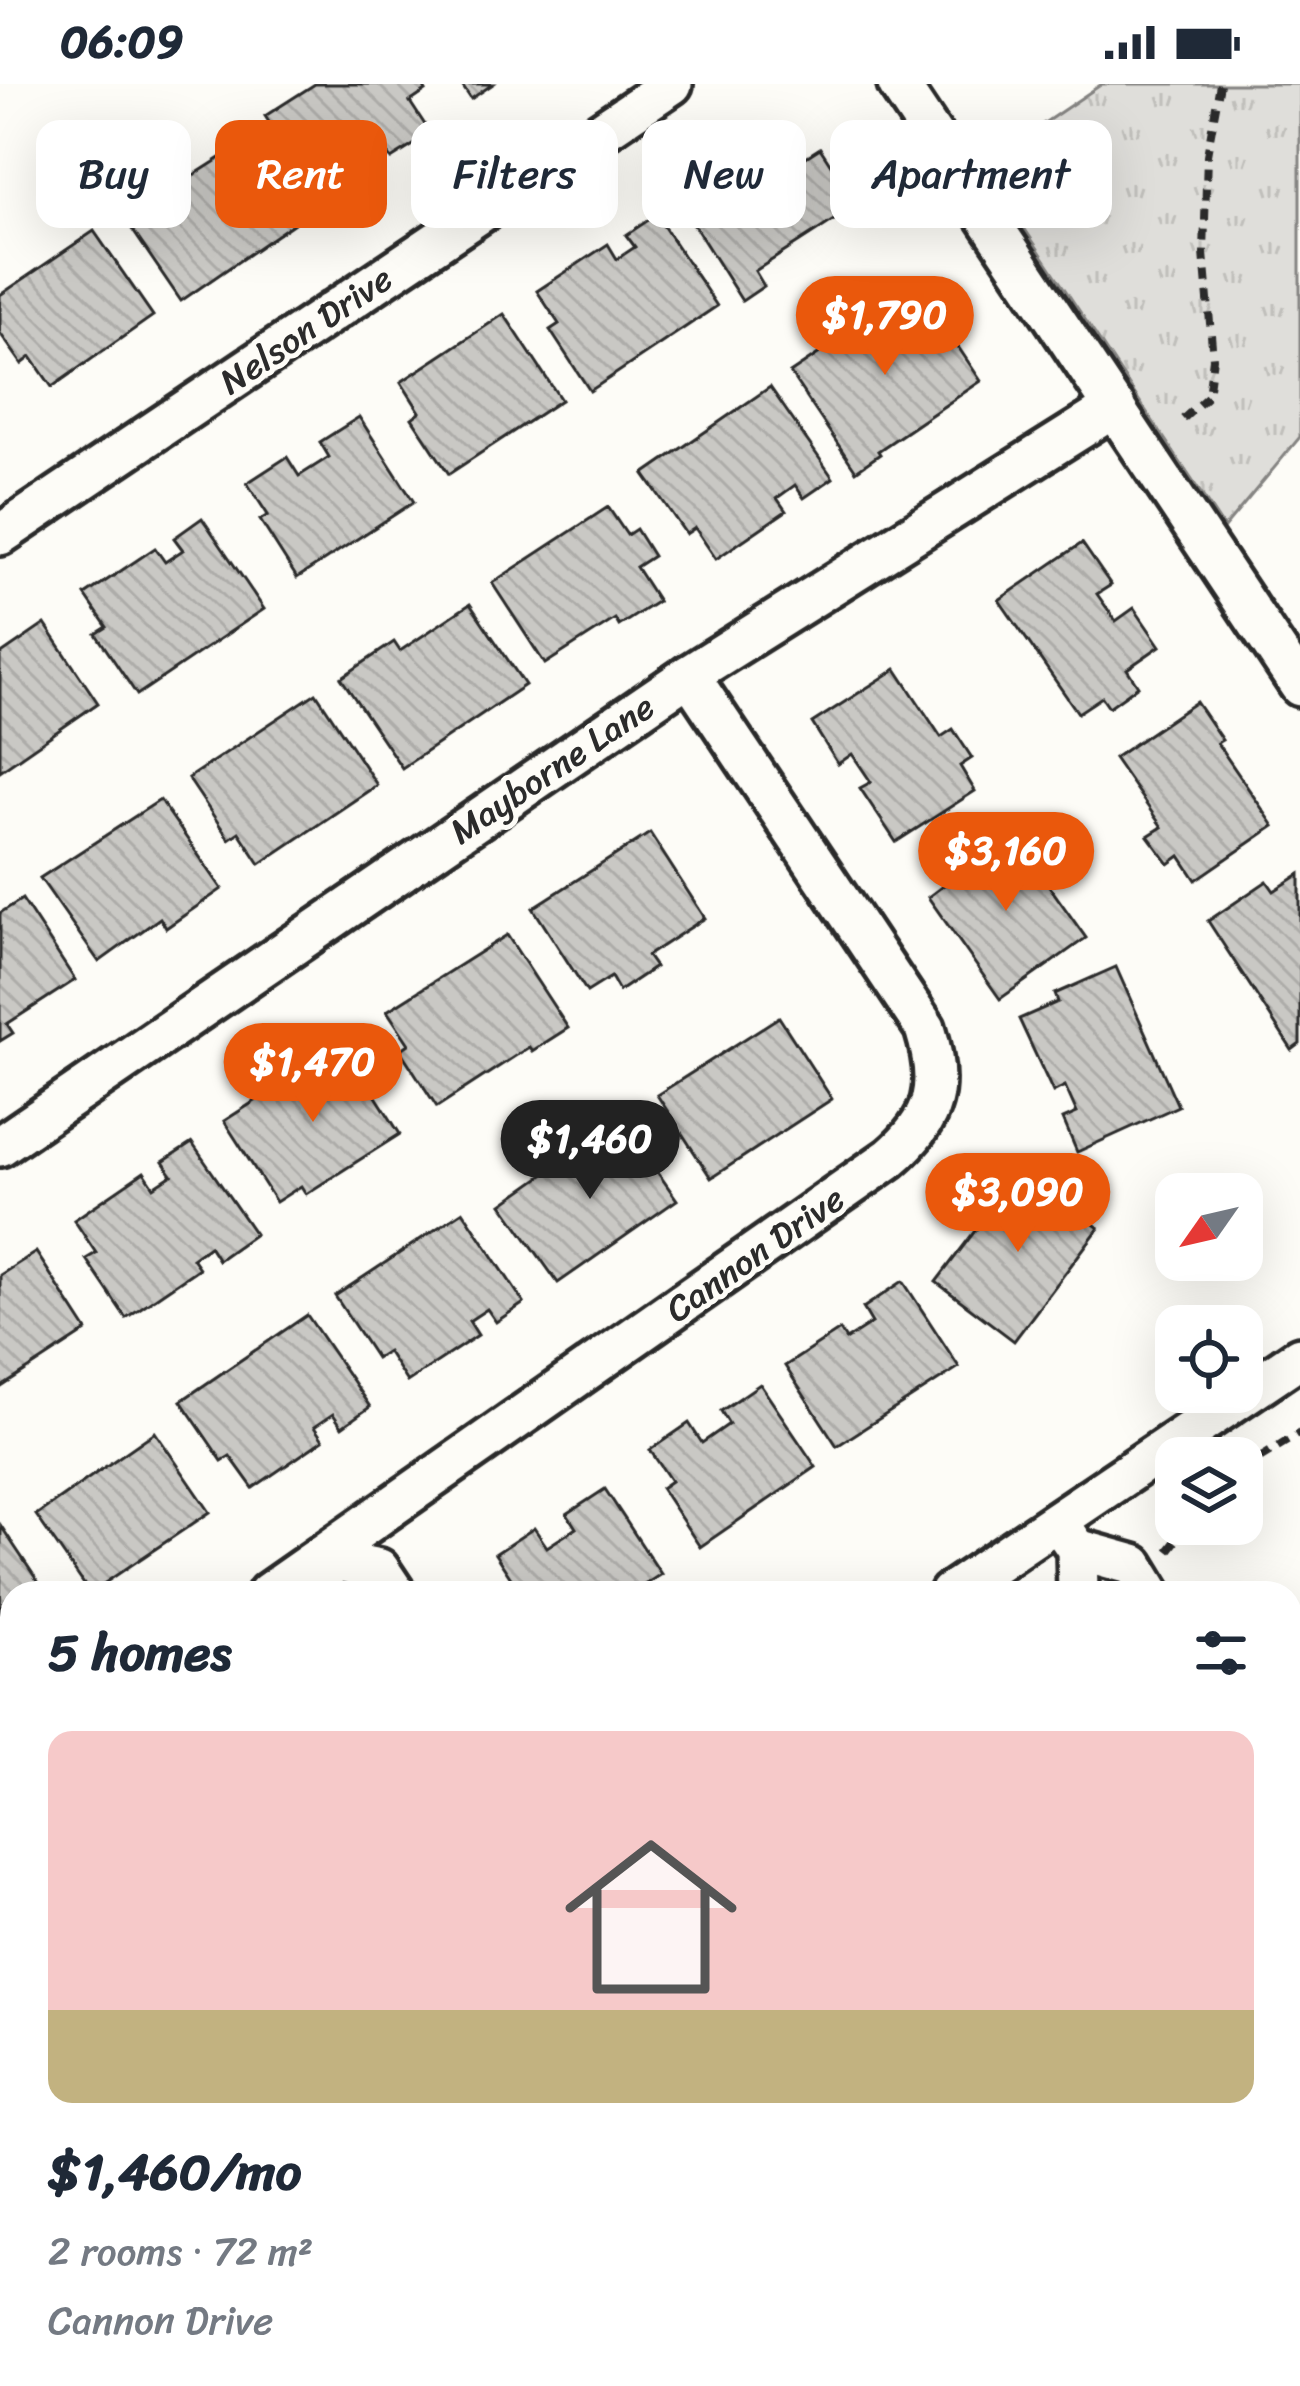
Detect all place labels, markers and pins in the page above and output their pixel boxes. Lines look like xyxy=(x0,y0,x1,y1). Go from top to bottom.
pin: $1,790 xyxy=(787,276,983,378)
pin: $3,160 xyxy=(908,812,1104,914)
pin: $1,470 xyxy=(215,1023,411,1125)
pin: $1,460 xyxy=(492,1100,688,1202)
pin: $3,090 xyxy=(920,1153,1116,1255)

